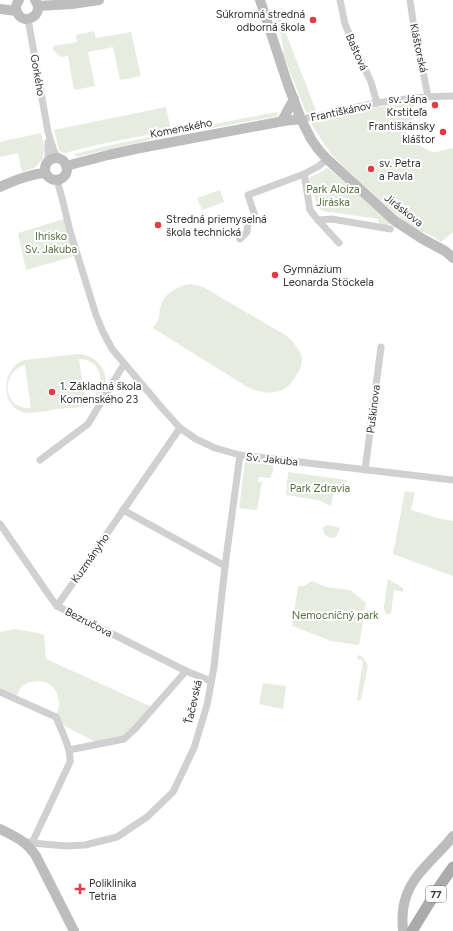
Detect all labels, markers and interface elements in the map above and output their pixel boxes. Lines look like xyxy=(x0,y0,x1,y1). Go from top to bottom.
place label: Súkromná stredná odborná škola xyxy=(216,8,305,34)
marker: Súkromná stredná odborná škola xyxy=(308,15,318,25)
street label: Kláštorská xyxy=(407,22,430,74)
street label: Baštová xyxy=(343,32,370,73)
street label: Gorkého xyxy=(27,53,48,97)
place label: sv. Jána Krstiteľa xyxy=(387,93,427,119)
street label: Františkánov xyxy=(309,99,373,124)
marker: sv. Jána Krstiteľa xyxy=(430,100,440,110)
street label: Komenského xyxy=(149,116,213,141)
place label: Františkánsky kláštor xyxy=(369,120,435,146)
marker: Františkánsky kláštor xyxy=(438,127,448,137)
place label: sv. Petra a Pavla xyxy=(379,157,421,183)
marker: sv. Petra a Pavla xyxy=(366,164,376,174)
park label: Park Aloiza Jiráska xyxy=(306,183,360,209)
street label: Jiráskova xyxy=(382,191,426,229)
place label: Stredná priemyselná škola technická xyxy=(166,213,267,239)
marker: Stredná priemyselná škola technická xyxy=(153,220,163,230)
park label: Ihrisko Sv. Jakuba xyxy=(25,230,77,256)
place label: Gymnázium Leonarda Stöckela xyxy=(283,263,374,289)
marker: Gymnázium Leonarda Stöckela xyxy=(270,270,280,280)
place label: 1. Základná škola Komenského 23 xyxy=(60,380,141,406)
street label: Puškinova xyxy=(364,384,383,434)
marker: 1. Základná škola Komenského 23 xyxy=(47,387,57,397)
street label: Sv. Jakuba xyxy=(245,450,299,469)
park label: Park Zdravia xyxy=(290,482,350,495)
street label: Kuzmányho xyxy=(69,531,112,586)
street label: Bezručova xyxy=(63,605,115,640)
park label: Nemocničný park xyxy=(292,609,379,622)
street label: Ťačevská xyxy=(181,679,205,725)
place label: Poliklinika Tetria xyxy=(89,877,136,903)
marker: Poliklinika Tetria xyxy=(74,883,86,895)
road number: 77 xyxy=(426,886,446,902)

